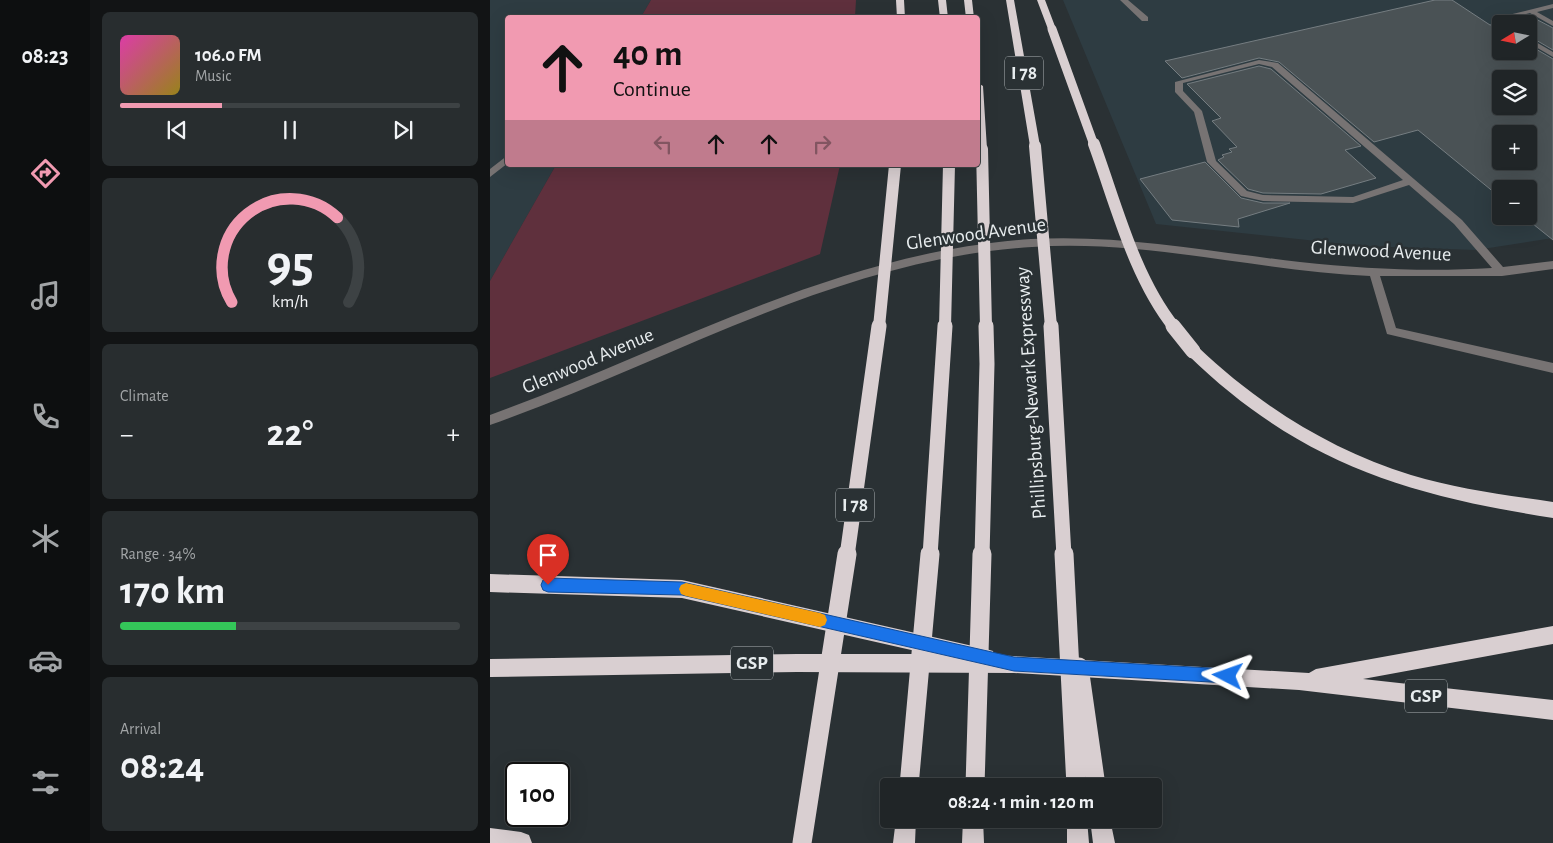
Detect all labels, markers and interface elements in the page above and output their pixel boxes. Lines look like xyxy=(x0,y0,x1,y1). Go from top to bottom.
north arrow xyxy=(1492,15,1538,60)
map controls xyxy=(1492,15,1537,225)
icon: ahead xyxy=(530,35,595,100)
text: 40 m xyxy=(613,37,682,72)
text: 08:23 xyxy=(21,45,69,67)
text: 106.0 FM xyxy=(195,46,262,65)
road number: I 78 xyxy=(1005,56,1043,90)
text: Music xyxy=(195,68,231,84)
button: layers xyxy=(1492,70,1537,115)
text: Continue xyxy=(613,78,691,100)
icon: previous xyxy=(163,116,191,144)
icon: pause xyxy=(276,116,304,144)
icon: next xyxy=(389,116,417,144)
button: + xyxy=(1492,125,1537,170)
icon: left xyxy=(649,130,677,158)
icon: ahead xyxy=(702,130,730,158)
icon: ahead xyxy=(755,130,783,158)
icon: right xyxy=(808,130,836,158)
icon: directions xyxy=(28,156,63,191)
button: − xyxy=(1492,180,1537,225)
street label: Glenwood Avenue xyxy=(905,214,1047,254)
street label: Glenwood Avenue xyxy=(1310,237,1452,265)
text: 95 xyxy=(266,239,314,291)
street label: Phillipsburg-Newark Expressway xyxy=(1012,266,1050,520)
icon: music xyxy=(28,278,63,313)
text: km/h xyxy=(272,293,308,311)
street label: Glenwood Avenue xyxy=(519,324,657,398)
text: Climate xyxy=(120,388,169,404)
icon: phone xyxy=(28,399,63,434)
text: 22° xyxy=(267,415,313,453)
text: − xyxy=(120,421,133,449)
text: + xyxy=(447,421,460,449)
road number: I 78 xyxy=(836,488,874,522)
icon: climate xyxy=(28,521,63,556)
pin xyxy=(527,534,569,585)
icon: arrive xyxy=(534,541,562,569)
text: Range · 34% xyxy=(120,546,196,562)
text: 170 km xyxy=(120,573,225,611)
icon: car xyxy=(28,643,63,678)
road number: GSP xyxy=(731,646,773,680)
position arrow xyxy=(1201,649,1253,701)
road number: GSP xyxy=(1405,679,1447,712)
text: Arrival xyxy=(120,721,161,737)
text: 08:24 xyxy=(120,748,204,786)
speed limit sign: 100 xyxy=(505,762,570,827)
icon: filters xyxy=(28,765,63,800)
text: 08:24 · 1 min · 120 m xyxy=(948,793,1094,812)

